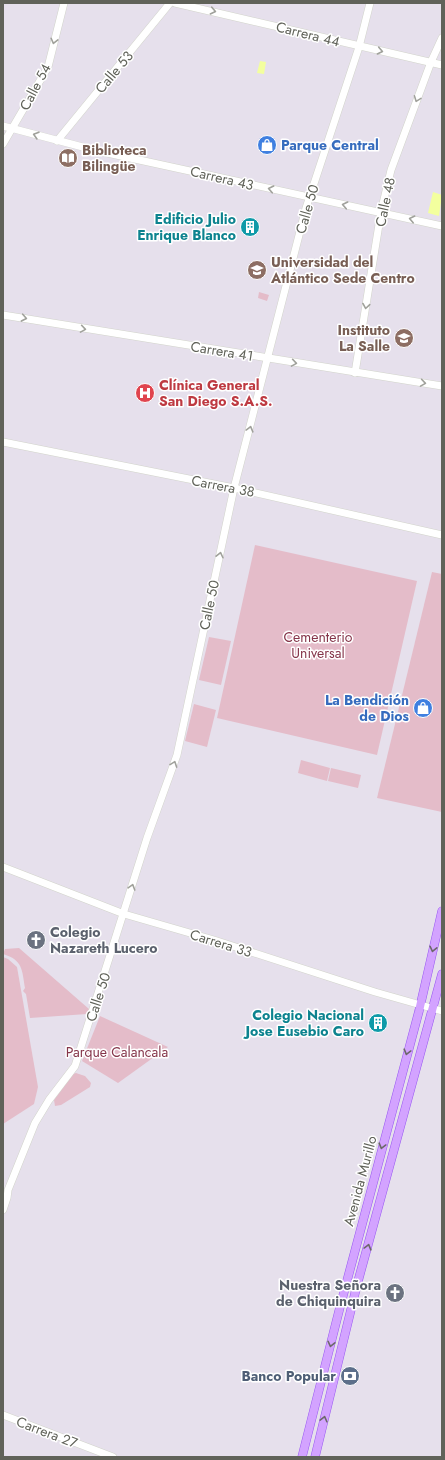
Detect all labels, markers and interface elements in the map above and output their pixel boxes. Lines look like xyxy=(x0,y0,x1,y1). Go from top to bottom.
one-way arrow xyxy=(210,7,216,15)
street label: Carrera 44 xyxy=(274,16,342,52)
one-way arrow xyxy=(51,38,59,44)
street label: Calle 53 xyxy=(90,46,138,97)
one-way arrow xyxy=(377,47,384,55)
street label: Calle 54 xyxy=(14,60,56,114)
one-way arrow xyxy=(414,95,422,102)
one-way arrow xyxy=(32,131,39,140)
shop icon: Parque Central xyxy=(256,134,278,156)
place label: Parque Central xyxy=(281,135,379,155)
place label: Biblioteca Bilingüe xyxy=(82,140,147,176)
library icon: Biblioteca Bilingüe xyxy=(57,147,79,169)
street label: Carrera 43 xyxy=(188,161,256,195)
street label: Calle 48 xyxy=(370,175,400,229)
street label: Calle 50 xyxy=(290,182,324,236)
one-way arrow xyxy=(268,185,275,193)
one-way arrow xyxy=(342,201,349,209)
place label: Edificio Julio Enrique Blanco xyxy=(137,209,236,245)
building icon: Edificio Julio Enrique Blanco xyxy=(239,216,261,238)
one-way arrow xyxy=(408,216,415,224)
place label: Universidad del Atlántico Sede Centro xyxy=(270,252,415,288)
school or university icon: Universidad del Atlántico Sede Centro xyxy=(246,259,268,281)
one-way arrow xyxy=(362,303,371,309)
one-way arrow xyxy=(21,314,27,322)
place label: Instituto La Salle xyxy=(338,320,390,356)
one-way arrow xyxy=(80,324,86,333)
school or university icon: Instituto La Salle xyxy=(393,327,415,349)
street label: Carrera 41 xyxy=(189,336,255,366)
one-way arrow xyxy=(291,358,297,367)
place label: Clínica General San Diego S.A.S. xyxy=(159,375,272,411)
one-way arrow xyxy=(420,378,426,387)
hospital icon: Clínica General San Diego S.A.S. xyxy=(134,382,156,404)
one-way arrow xyxy=(245,426,254,433)
street label: Carrera 38 xyxy=(190,470,256,502)
one-way arrow xyxy=(215,552,223,559)
street label: Calle 50 xyxy=(194,578,224,632)
park label: Cementerio Universal xyxy=(284,627,353,663)
place label: La Bendición de Dios xyxy=(325,690,410,726)
shop icon: La Bendición de Dios xyxy=(412,697,434,719)
one-way arrow xyxy=(169,761,178,768)
one-way arrow xyxy=(127,884,136,891)
place label: Colegio Nazareth Lucero xyxy=(50,922,158,958)
street label: Carrera 33 xyxy=(187,924,255,962)
church icon: Colegio Nazareth Lucero xyxy=(25,929,47,951)
one-way arrow xyxy=(430,946,438,953)
street label: Calle 50 xyxy=(81,970,115,1024)
place label: Colegio Nacional Jose Eusebio Caro xyxy=(242,1005,364,1041)
building icon: Colegio Nacional Jose Eusebio Caro xyxy=(367,1012,389,1034)
park label: Parque Calancala xyxy=(66,1042,168,1062)
one-way arrow xyxy=(404,1049,412,1056)
street label: Avenida Murillo xyxy=(338,1133,382,1228)
one-way arrow xyxy=(379,1142,387,1149)
one-way arrow xyxy=(363,1244,371,1251)
place label: Nuestra Señora de Chiquinquira xyxy=(276,1275,381,1311)
church icon: Nuestra Señora de Chiquinquira xyxy=(384,1282,406,1304)
one-way arrow xyxy=(327,1341,335,1348)
bank icon: Banco Popular xyxy=(339,1365,361,1387)
place label: Banco Popular xyxy=(241,1366,336,1386)
street label: Carrera 27 xyxy=(14,1411,81,1453)
one-way arrow xyxy=(319,1416,327,1422)

